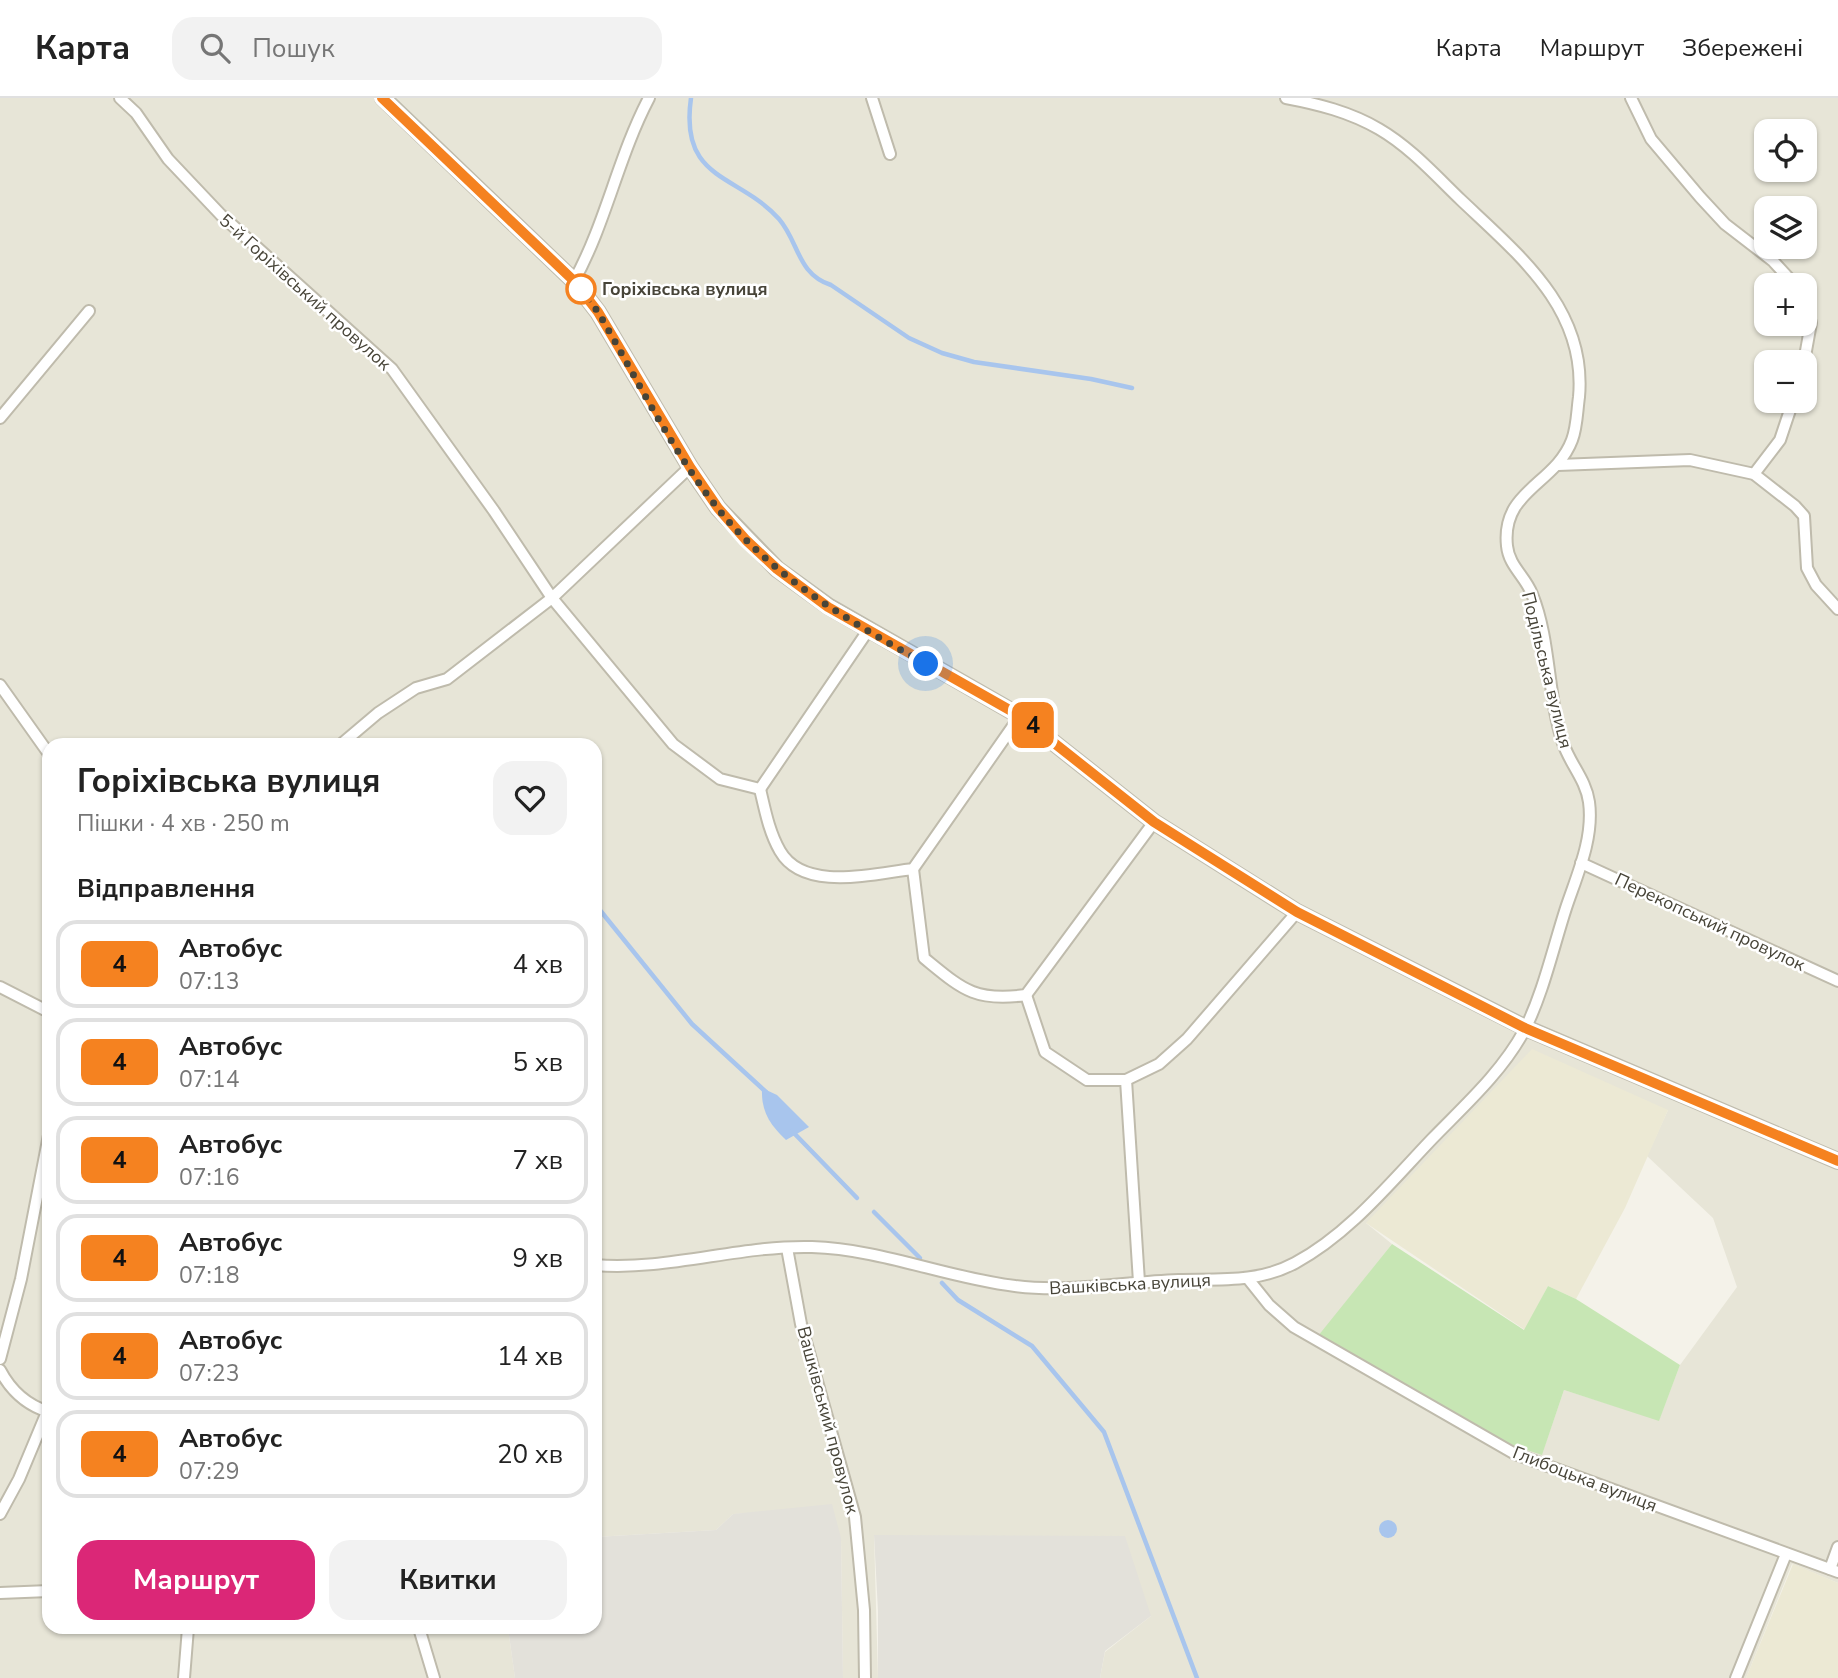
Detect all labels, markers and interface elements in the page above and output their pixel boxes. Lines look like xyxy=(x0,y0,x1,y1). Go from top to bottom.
search box xyxy=(172,17,662,80)
text: Карта xyxy=(35,26,130,71)
icon: search xyxy=(196,29,234,67)
text: Пошук xyxy=(252,31,335,66)
text: Карта xyxy=(1436,32,1502,64)
text: Маршрут xyxy=(1540,32,1644,64)
text: Збережені xyxy=(1682,32,1803,64)
map controls xyxy=(1754,119,1817,413)
button: locate xyxy=(1754,119,1817,182)
button: layers xyxy=(1754,196,1817,259)
street label: 5-й Горіхівський провулок xyxy=(214,208,397,376)
button: + xyxy=(1754,273,1817,336)
marker: Горіхівська вулиця xyxy=(566,274,596,304)
place label: Горіхівська вулиця xyxy=(602,277,768,301)
button: − xyxy=(1754,350,1817,413)
street label: Подільська вулиця xyxy=(1516,589,1578,751)
your location xyxy=(908,646,943,681)
line badge: 4 xyxy=(1010,702,1056,748)
text: 4 xyxy=(1026,709,1040,741)
text: Горіхівська вулиця xyxy=(77,759,381,804)
button: heart xyxy=(493,761,567,835)
text: Пішки · 4 хв · 250 m xyxy=(77,808,290,839)
street label: Перекопський провулок xyxy=(1611,867,1810,977)
text: Відправлення xyxy=(77,871,255,906)
text: Автобус xyxy=(179,931,282,966)
text: 4 хв xyxy=(513,947,563,982)
text: 4 xyxy=(112,948,127,980)
text: 07:13 xyxy=(179,966,239,997)
text: Автобус xyxy=(179,1029,282,1064)
text: 5 хв xyxy=(513,1045,563,1080)
text: 4 xyxy=(112,1046,127,1078)
text: 07:14 xyxy=(179,1064,239,1095)
text: Автобус xyxy=(179,1127,282,1162)
text: 7 хв xyxy=(513,1143,563,1178)
text: 4 xyxy=(112,1144,127,1176)
text: 07:16 xyxy=(179,1162,239,1193)
text: Автобус xyxy=(179,1225,282,1260)
text: 9 хв xyxy=(513,1241,563,1276)
text: 4 xyxy=(112,1242,127,1274)
text: 07:18 xyxy=(179,1260,239,1291)
street label: Вашківська вулиця xyxy=(1049,1268,1211,1300)
text: Автобус xyxy=(179,1323,282,1358)
street label: Вашківський провулок xyxy=(791,1324,865,1517)
text: 14 хв xyxy=(497,1339,563,1374)
text: 4 xyxy=(112,1340,127,1372)
text: 07:23 xyxy=(179,1358,239,1389)
text: Автобус xyxy=(179,1421,282,1456)
text: 20 хв xyxy=(497,1437,563,1472)
text: 4 xyxy=(112,1438,127,1470)
street label: Глибоцька вулиця xyxy=(1509,1440,1661,1518)
text: 07:29 xyxy=(179,1456,239,1487)
button: Маршрут xyxy=(77,1540,315,1620)
button: Квитки xyxy=(329,1540,567,1620)

